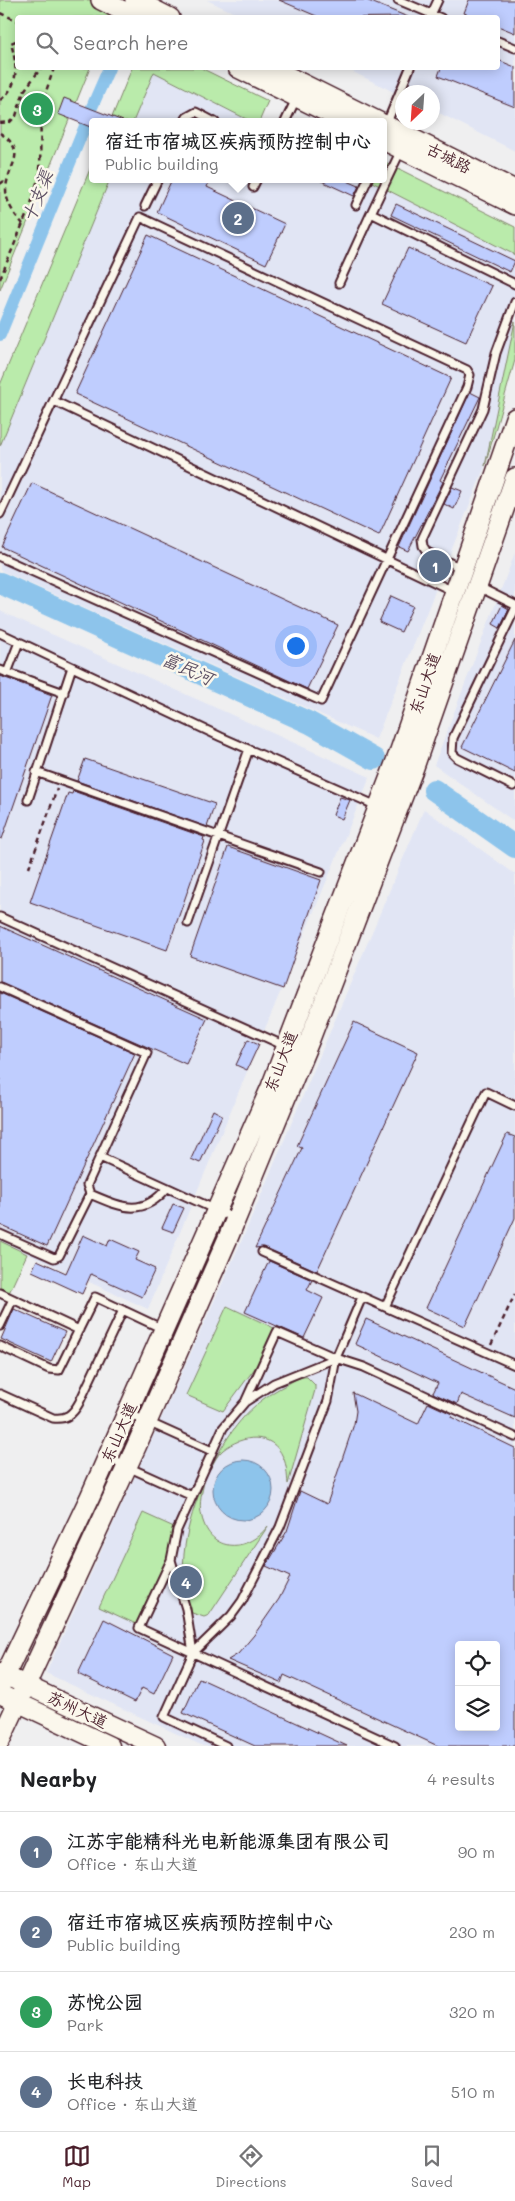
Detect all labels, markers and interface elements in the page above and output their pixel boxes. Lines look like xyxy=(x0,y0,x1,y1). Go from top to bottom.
search box xyxy=(15,15,500,70)
icon: search xyxy=(33,29,61,57)
text: Search here xyxy=(73,30,189,55)
north arrow xyxy=(395,85,440,130)
pin: 3 xyxy=(21,90,53,128)
popup xyxy=(89,118,387,183)
text: 宿迁市宿城区疾病预防控制中心 xyxy=(105,128,371,153)
street label: 古城路 xyxy=(423,137,475,177)
text: Public building xyxy=(105,153,218,174)
water label: 十支渠 xyxy=(16,165,59,226)
pin: 2 xyxy=(222,199,254,237)
pin: 1 xyxy=(419,547,451,585)
your location xyxy=(283,633,309,659)
water label: 富民河 xyxy=(158,646,220,691)
street label: 东山大道 xyxy=(404,649,444,717)
street label: 东山大道 xyxy=(259,1027,301,1095)
street label: 东山大道 xyxy=(95,1398,141,1466)
pin: 4 xyxy=(170,1563,202,1601)
map controls xyxy=(455,1641,500,1731)
button: locate xyxy=(455,1641,500,1686)
street label: 苏州大道 xyxy=(45,1686,111,1732)
button: layers xyxy=(455,1686,500,1731)
text: Nearby xyxy=(20,1765,97,1792)
text: 4 results xyxy=(427,1768,495,1789)
text: 江苏宇能精科光电新能源集团有限公司 xyxy=(67,1828,390,1853)
text: 1 xyxy=(32,1841,40,1862)
text: 90 m xyxy=(458,1841,495,1862)
text: Office · 东山大道 xyxy=(67,1853,198,1874)
text: 宿迁市宿城区疾病预防控制中心 xyxy=(67,1909,333,1934)
text: 2 xyxy=(32,1921,40,1942)
text: 230 m xyxy=(449,1921,495,1942)
text: Public building xyxy=(67,1934,180,1955)
text: 苏悦公园 xyxy=(67,1989,143,2014)
text: 3 xyxy=(31,2001,41,2022)
text: 320 m xyxy=(449,2001,495,2022)
text: Park xyxy=(67,2014,103,2035)
text: 长电科技 xyxy=(67,2068,143,2093)
text: 4 xyxy=(31,2081,41,2102)
text: 510 m xyxy=(451,2081,495,2102)
text: Office · 东山大道 xyxy=(67,2093,198,2114)
tab: Map xyxy=(62,2142,91,2191)
tab: Directions xyxy=(215,2142,287,2191)
tab: Saved xyxy=(411,2142,453,2191)

